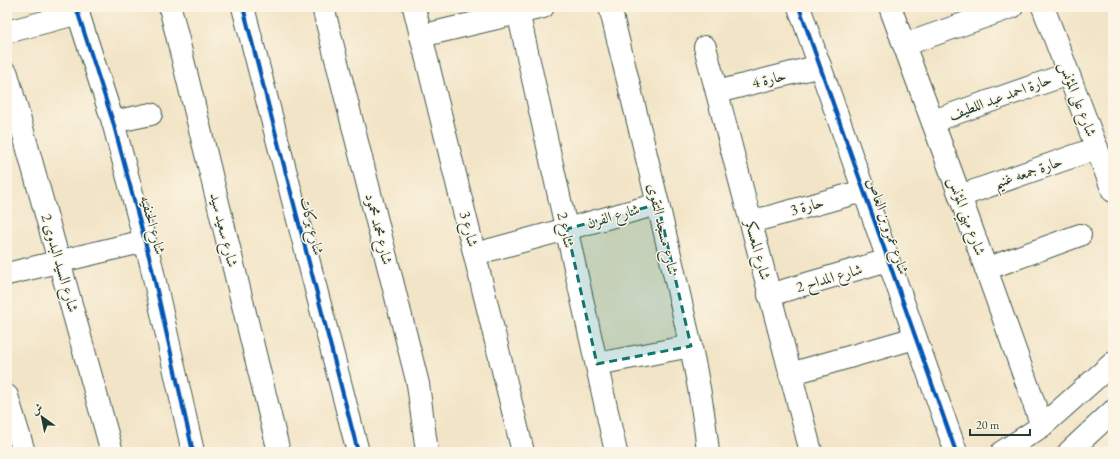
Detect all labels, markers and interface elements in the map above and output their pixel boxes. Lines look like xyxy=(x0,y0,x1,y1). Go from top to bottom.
street label: شارع على المؤنس xyxy=(1052,58,1102,141)
street label: حارة 4 xyxy=(750,65,788,92)
street label: حارة احمد عبد اللطيف xyxy=(946,69,1054,124)
street label: حارة جمعه غنيم xyxy=(991,151,1067,198)
street label: شارع مهني المؤنس xyxy=(940,174,990,259)
street label: شارع عمرو بن العاص xyxy=(859,175,914,278)
street label: شارع مسجد التقوى xyxy=(640,181,683,277)
street label: شارع سعيد سيد xyxy=(202,191,243,270)
street label: شارع محمد محمود xyxy=(358,191,398,268)
street label: حارة 3 xyxy=(788,192,826,219)
street label: شارع الحنفيه xyxy=(133,193,170,258)
street label: شارع بركات xyxy=(292,195,329,258)
street label: شارع الفرن xyxy=(584,199,643,236)
street label: شارع 3 xyxy=(452,209,483,250)
street label: شارع 2 xyxy=(550,210,580,250)
street label: شارع السيد البدوى 2 xyxy=(34,211,84,315)
street label: شارع المعسكر xyxy=(737,216,776,283)
street label: شارع المداح 2 xyxy=(794,259,865,300)
north arrow xyxy=(22,397,62,437)
text: ش xyxy=(28,400,45,417)
scale bar xyxy=(970,411,1030,437)
text: 20 m xyxy=(976,417,1000,433)

